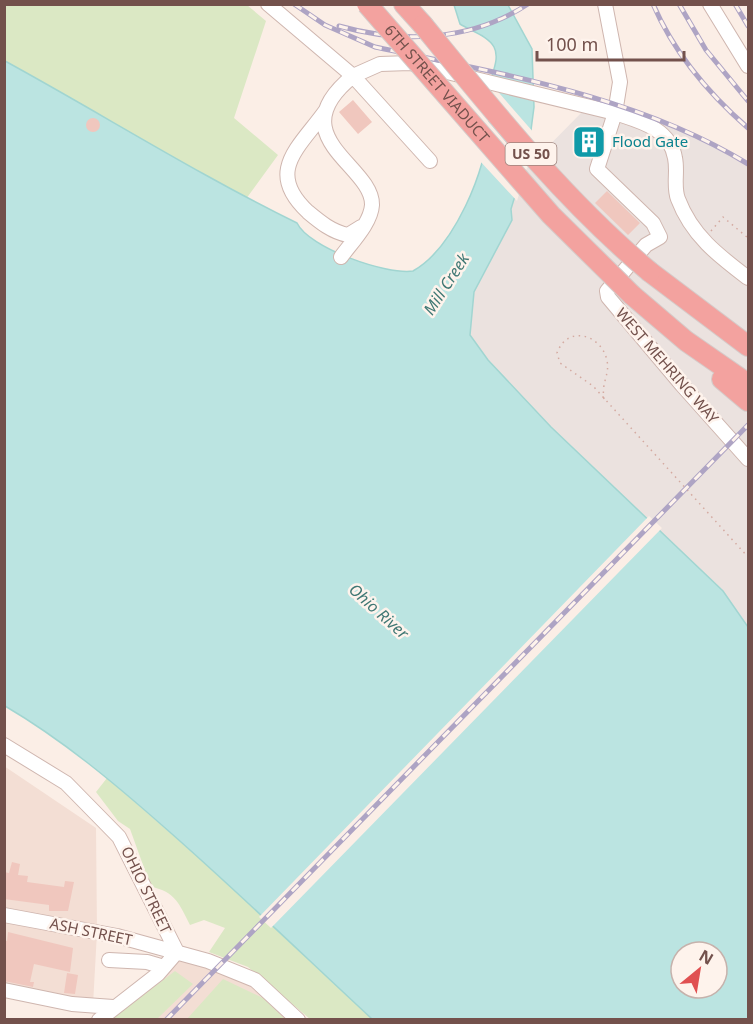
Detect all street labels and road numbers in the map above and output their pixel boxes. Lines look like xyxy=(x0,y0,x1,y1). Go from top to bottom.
street label: 6TH STREET VIADUCT xyxy=(380,20,495,147)
road number: US 50 xyxy=(506,143,556,165)
street label: WEST MEHRING WAY xyxy=(612,303,724,428)
street label: OHIO STREET xyxy=(117,843,177,937)
street label: ASH STREET xyxy=(48,913,135,950)

